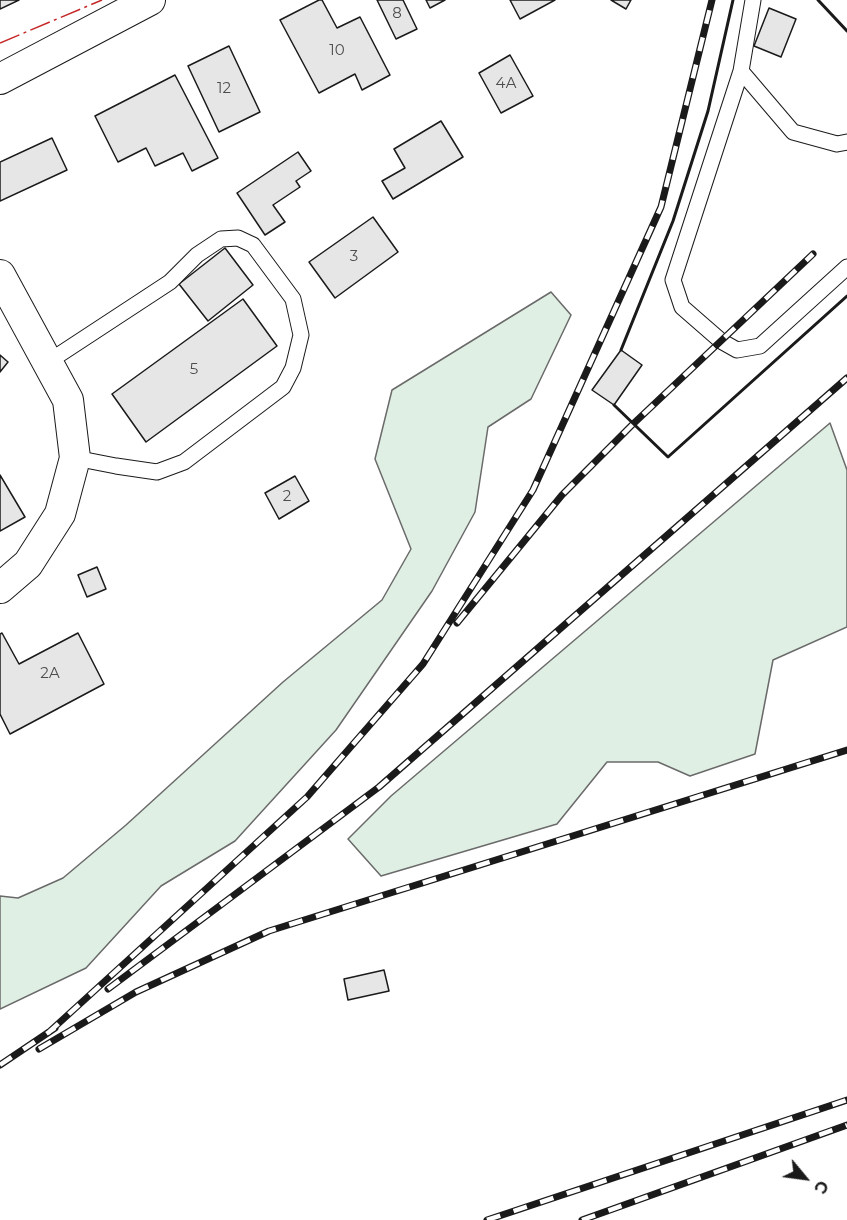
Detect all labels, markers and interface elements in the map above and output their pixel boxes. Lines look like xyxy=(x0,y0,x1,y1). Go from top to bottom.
house number: 8 xyxy=(392,5,402,23)
house number: 10 xyxy=(329,42,345,60)
house number: 4А xyxy=(495,75,517,93)
house number: 12 xyxy=(217,80,231,98)
house number: 3 xyxy=(350,248,358,266)
house number: 5 xyxy=(190,361,198,379)
house number: 2 xyxy=(283,488,291,506)
house number: 2А xyxy=(40,665,60,683)
north arrow xyxy=(775,1148,835,1208)
text: С xyxy=(810,1177,832,1197)

